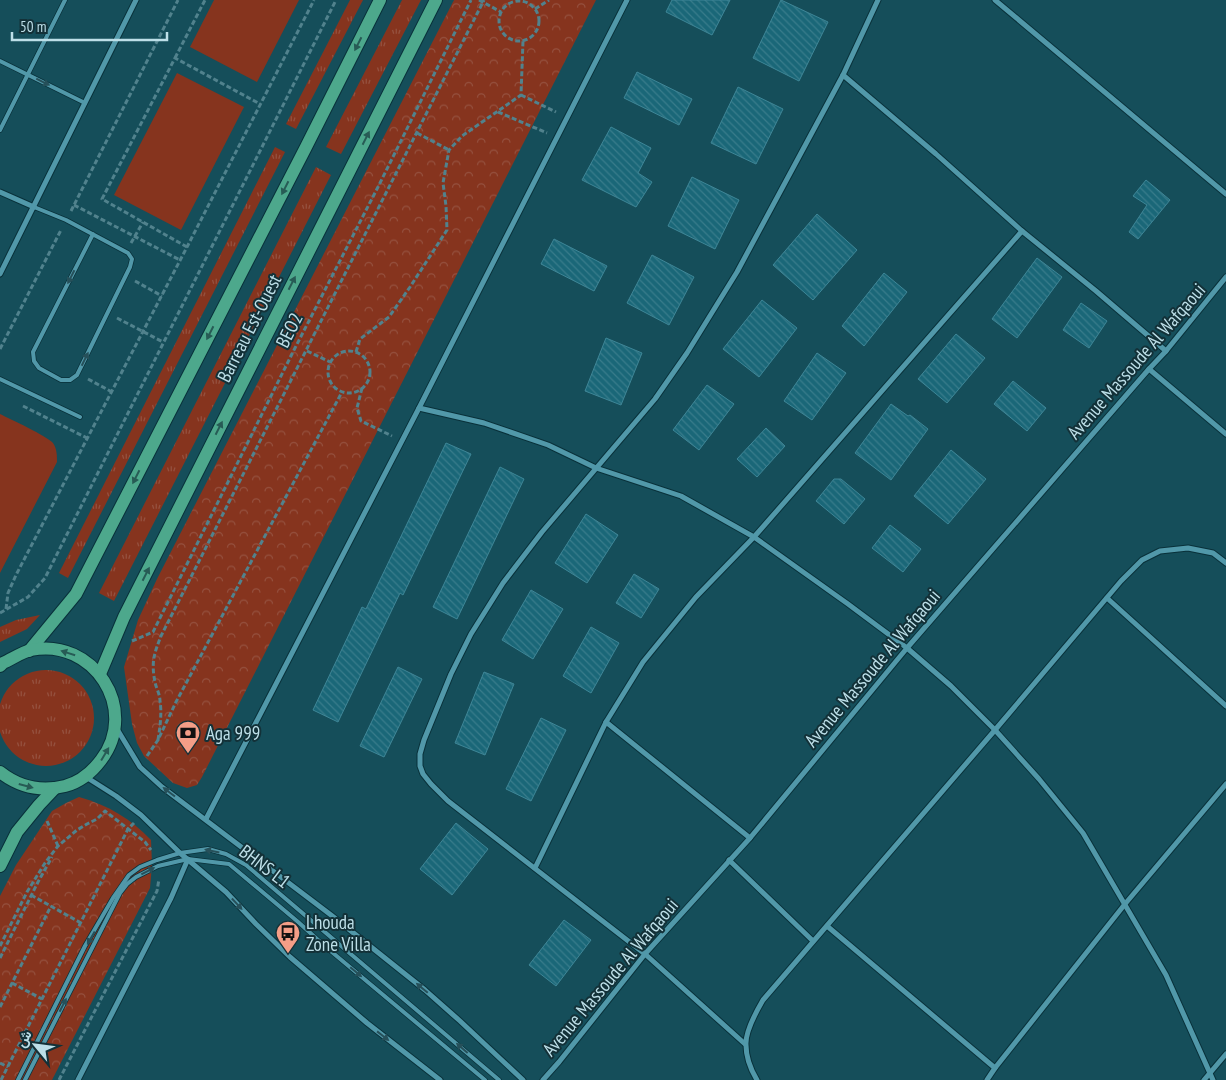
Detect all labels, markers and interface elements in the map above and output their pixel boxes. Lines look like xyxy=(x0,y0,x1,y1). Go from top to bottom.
scale bar xyxy=(12,10,168,42)
text: 50 m xyxy=(20,17,46,36)
one-way arrow xyxy=(354,36,362,51)
one-way arrow xyxy=(35,78,50,86)
one-way arrow xyxy=(362,131,370,146)
one-way arrow xyxy=(281,181,289,196)
street label: Barreau Est-Ouest xyxy=(212,269,287,386)
one-way arrow xyxy=(66,270,75,285)
one-way arrow xyxy=(288,276,297,291)
street label: Avenue Massoude Al Wafqaoui xyxy=(1062,278,1210,444)
street label: BEO2 xyxy=(270,308,308,352)
one-way arrow xyxy=(206,326,214,340)
one-way arrow xyxy=(81,351,89,366)
one-way arrow xyxy=(215,421,223,436)
one-way arrow xyxy=(132,470,140,484)
one-way arrow xyxy=(142,566,150,581)
street label: Avenue Massoude Al Wafqaoui xyxy=(799,584,945,752)
one-way arrow xyxy=(60,649,75,656)
bank icon: Aga 999 xyxy=(175,720,201,754)
place label: Aga 999 xyxy=(206,721,260,745)
one-way arrow xyxy=(100,748,109,761)
one-way arrow xyxy=(18,782,33,790)
one-way arrow xyxy=(163,787,176,798)
street label: BHNS L1 xyxy=(235,839,295,893)
one-way arrow xyxy=(205,847,220,855)
one-way arrow xyxy=(141,867,155,875)
street label: Avenue Massoude Al Wafqaoui xyxy=(537,893,683,1061)
one-way arrow xyxy=(231,897,243,909)
place label: Lhouda Zone Villa xyxy=(306,910,371,956)
bus stop icon: Lhouda Zone Villa xyxy=(275,920,301,954)
one-way arrow xyxy=(86,931,95,944)
one-way arrow xyxy=(350,966,362,977)
one-way arrow xyxy=(416,983,429,994)
one-way arrow xyxy=(59,998,67,1013)
north arrow xyxy=(10,1020,60,1070)
text: ش xyxy=(12,1027,36,1050)
one-way arrow xyxy=(376,1031,390,1041)
one-way arrow xyxy=(456,1042,468,1054)

